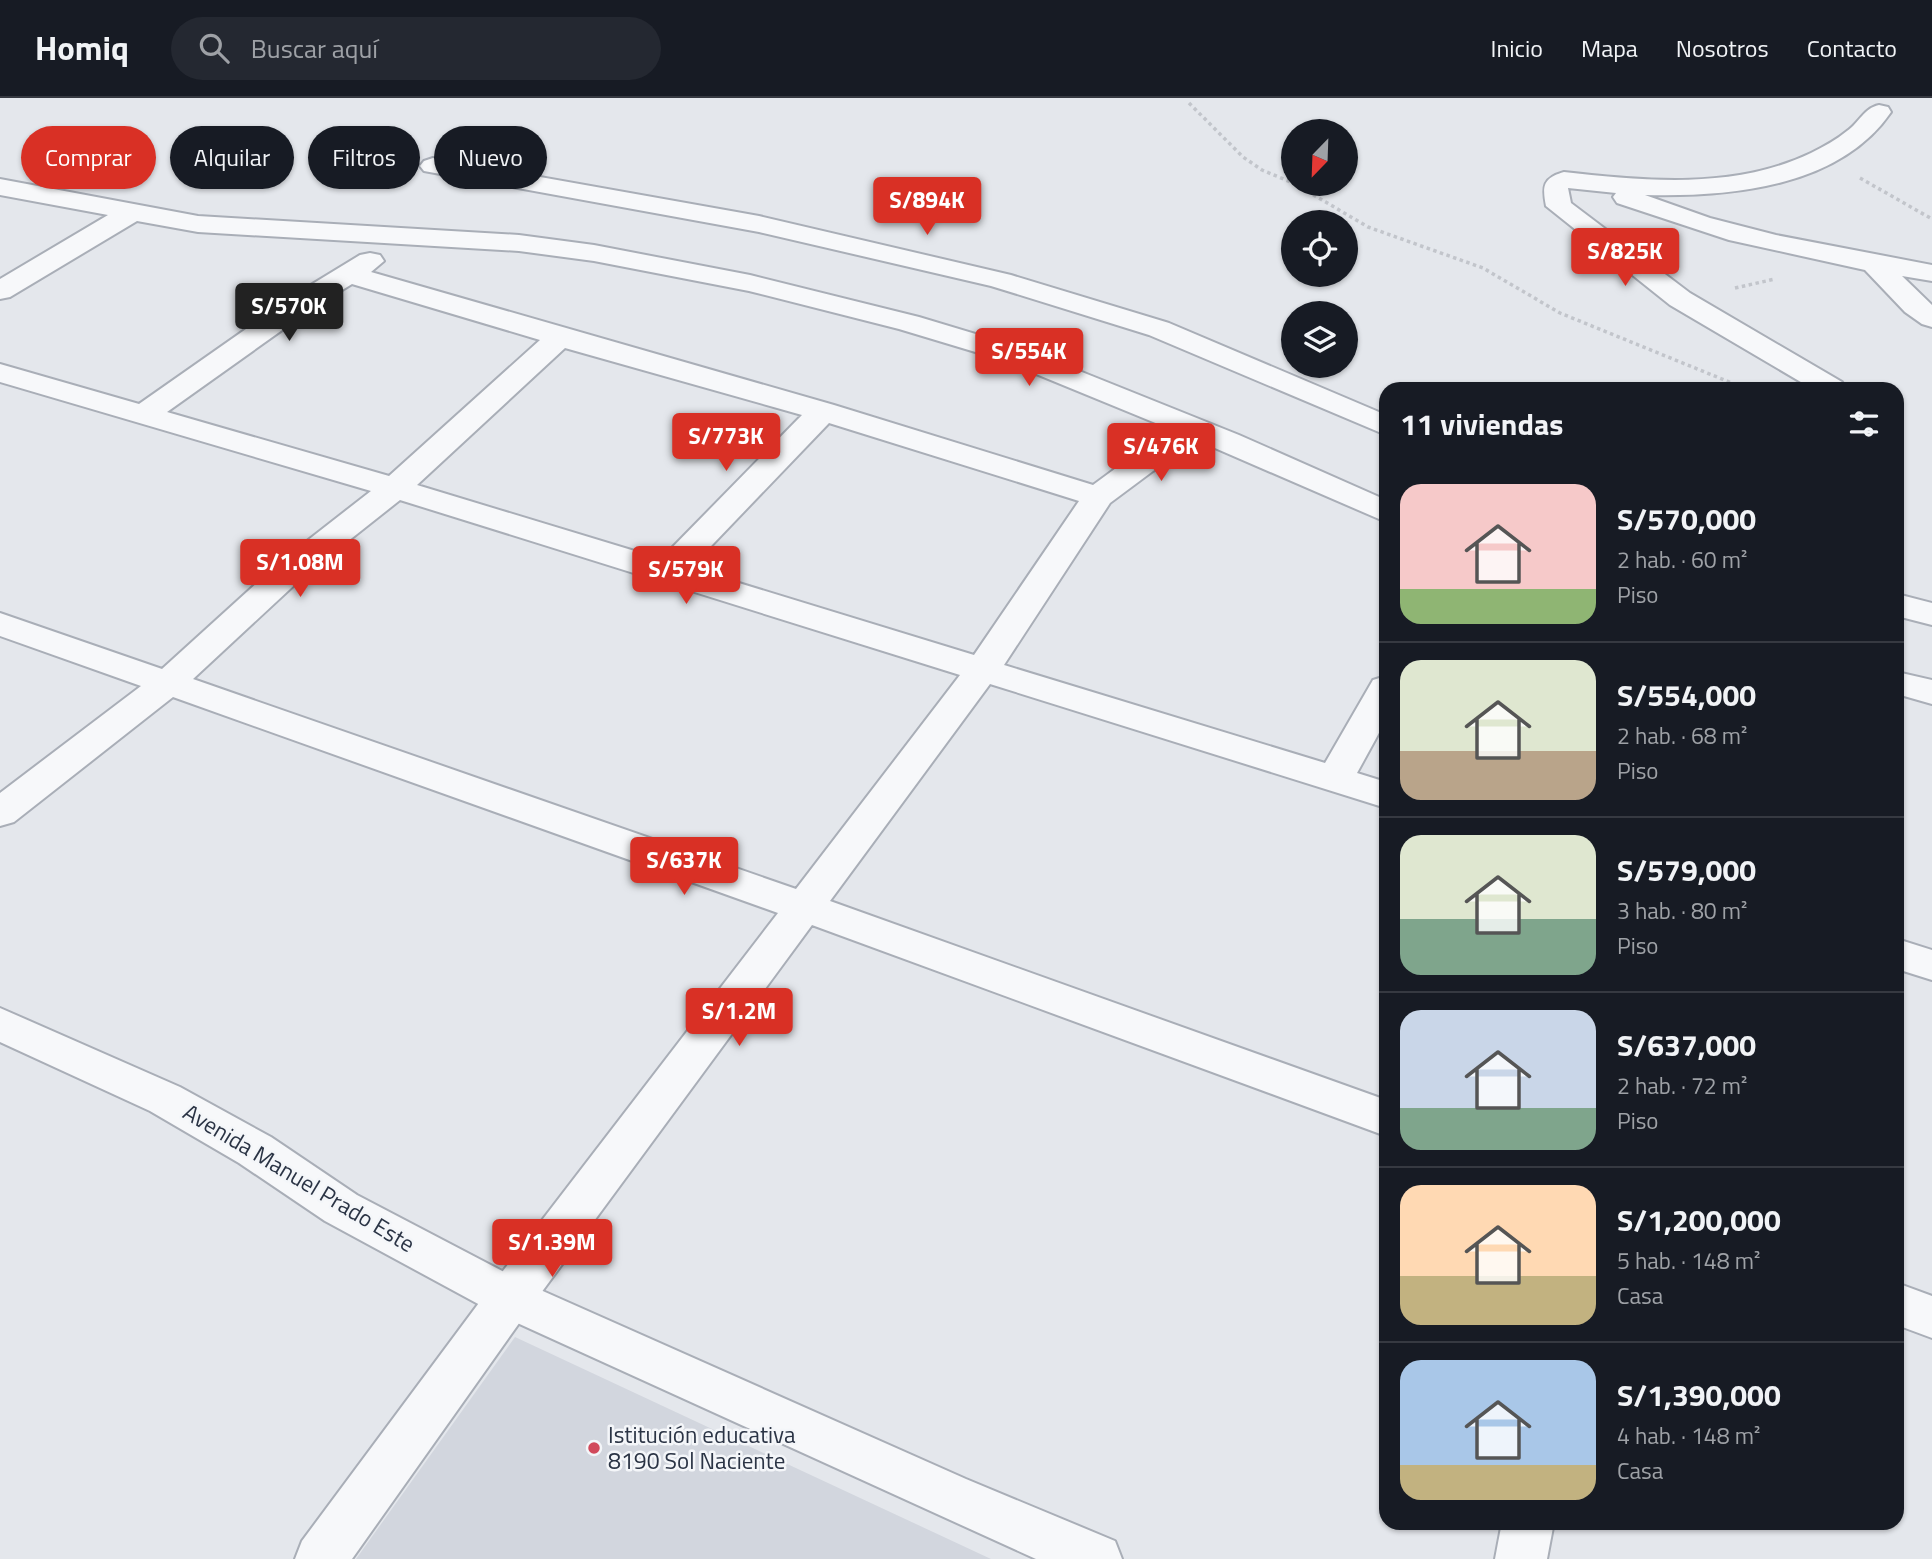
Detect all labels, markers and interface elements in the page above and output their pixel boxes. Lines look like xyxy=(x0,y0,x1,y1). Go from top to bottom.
search box xyxy=(171,17,661,80)
text: Homiq xyxy=(35,23,129,73)
icon: search xyxy=(195,29,233,67)
text: Buscar aquí xyxy=(251,29,378,68)
text: Inicio xyxy=(1491,30,1543,66)
text: Mapa xyxy=(1581,30,1638,66)
text: Nosotros xyxy=(1676,30,1769,66)
text: Contacto xyxy=(1807,30,1897,66)
north arrow xyxy=(1281,119,1358,196)
map controls xyxy=(1281,119,1358,378)
chip: Comprar xyxy=(21,126,156,189)
chip: Alquilar xyxy=(170,126,294,189)
chip: Filtros xyxy=(308,126,420,189)
chip: Nuevo xyxy=(434,126,547,189)
pin: S/894K xyxy=(870,178,984,237)
text: S/894K xyxy=(889,182,965,217)
button: locate xyxy=(1281,210,1358,287)
pin: S/825K xyxy=(1568,228,1682,288)
text: S/825K xyxy=(1587,233,1663,268)
pin: S/570K xyxy=(232,284,346,343)
text: S/570K xyxy=(251,288,327,323)
button: layers xyxy=(1281,301,1358,378)
pin: S/554K xyxy=(972,328,1086,388)
text: S/554K xyxy=(991,333,1067,368)
text: 11 viviendas xyxy=(1400,401,1563,447)
icon: filters xyxy=(1845,405,1883,443)
pin: S/773K xyxy=(669,414,783,473)
text: S/773K xyxy=(688,418,764,453)
pin: S/476K xyxy=(1104,424,1218,483)
text: S/476K xyxy=(1123,428,1199,463)
text: S/570,000 xyxy=(1617,496,1756,542)
icon: home xyxy=(1456,512,1540,596)
pin: S/1.08M xyxy=(235,540,365,599)
text: 2 hab. · 60 m² xyxy=(1617,542,1747,577)
text: S/1.08M xyxy=(256,544,344,579)
pin: S/579K xyxy=(629,546,743,606)
text: S/579K xyxy=(648,551,724,586)
text: Piso xyxy=(1617,577,1659,612)
text: S/554,000 xyxy=(1617,672,1756,718)
icon: home xyxy=(1456,688,1540,772)
text: 2 hab. · 68 m² xyxy=(1617,718,1747,753)
text: Piso xyxy=(1617,753,1659,788)
pin: S/637K xyxy=(627,838,741,897)
text: S/637K xyxy=(646,842,722,877)
text: S/579,000 xyxy=(1617,847,1756,893)
icon: home xyxy=(1456,863,1540,947)
text: 3 hab. · 80 m² xyxy=(1617,893,1747,928)
text: Piso xyxy=(1617,928,1659,963)
pin: S/1.2M xyxy=(682,988,796,1048)
text: S/1.2M xyxy=(702,993,776,1028)
text: S/637,000 xyxy=(1617,1022,1756,1068)
icon: home xyxy=(1456,1038,1540,1122)
text: 2 hab. · 72 m² xyxy=(1617,1068,1747,1103)
street label: Avenida Manuel Prado Este xyxy=(177,1094,422,1261)
text: Piso xyxy=(1617,1103,1659,1138)
text: S/1,200,000 xyxy=(1617,1197,1781,1243)
icon: home xyxy=(1456,1213,1540,1297)
pin: S/1.39M xyxy=(487,1220,617,1279)
text: S/1.39M xyxy=(508,1224,596,1259)
text: 5 hab. · 148 m² xyxy=(1617,1243,1760,1278)
text: Casa xyxy=(1617,1278,1663,1313)
text: S/1,390,000 xyxy=(1617,1372,1781,1418)
icon: home xyxy=(1456,1388,1540,1472)
place label: Istitución educativa 8190 Sol Naciente xyxy=(608,1417,796,1478)
text: 4 hab. · 148 m² xyxy=(1617,1418,1760,1453)
marker: Istitución educativa 8190 Sol Naciente xyxy=(586,1440,602,1456)
text: Casa xyxy=(1617,1453,1663,1488)

